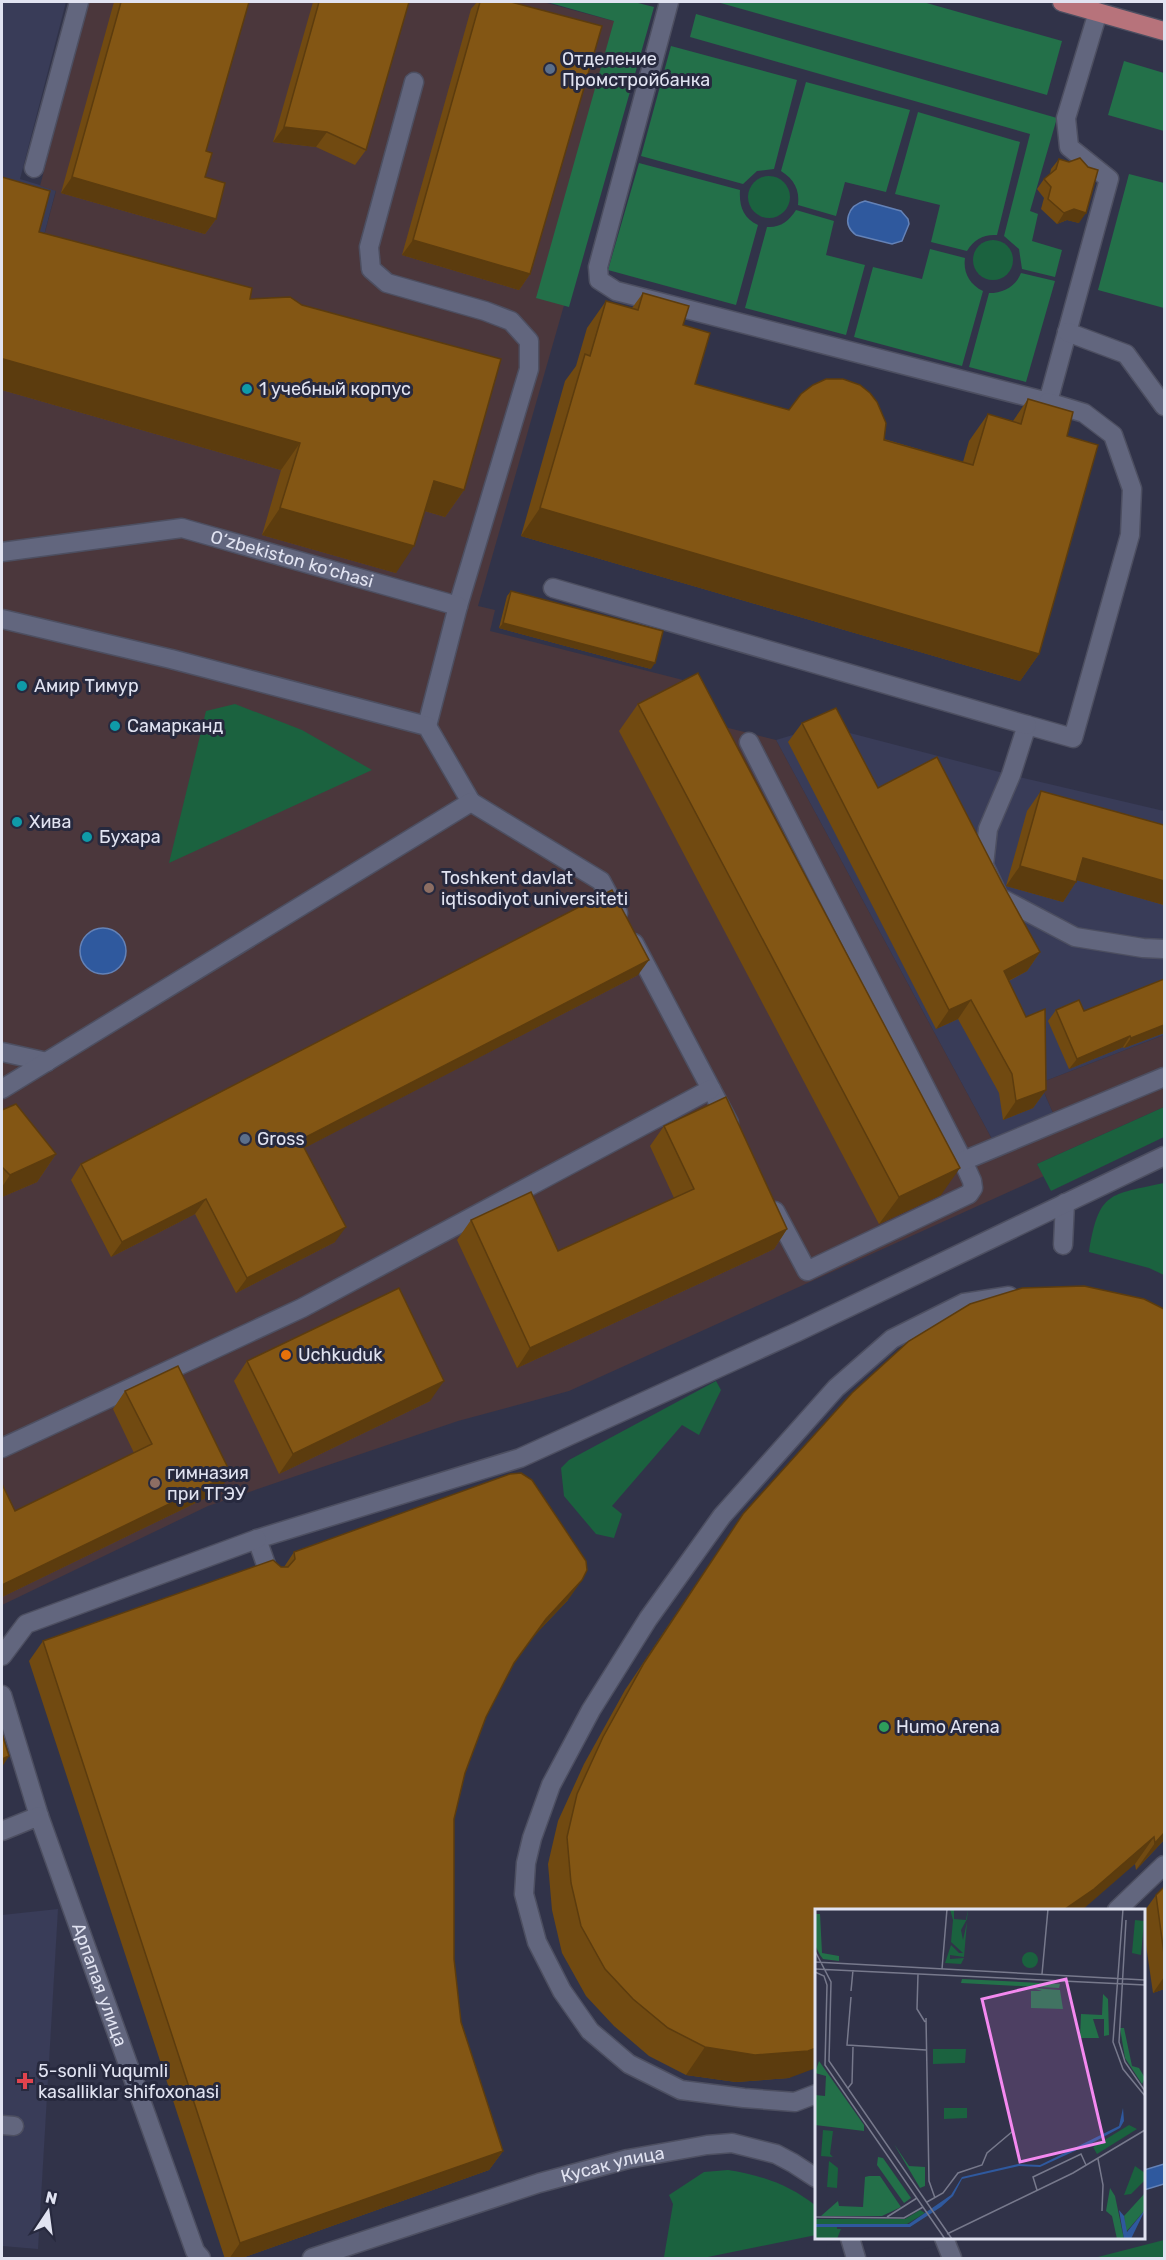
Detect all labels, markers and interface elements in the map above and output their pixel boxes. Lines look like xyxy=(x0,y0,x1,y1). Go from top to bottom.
place label: Отделение Промстройбанка xyxy=(562,48,710,91)
marker: Отделение Промстройбанка xyxy=(543,62,557,76)
place label: 1 учебный корпус xyxy=(259,378,411,400)
marker: 1 учебный корпус xyxy=(240,382,254,396)
street label: O‘zbekiston ko‘chasi xyxy=(208,526,376,593)
place label: Амир Тимур xyxy=(34,675,139,697)
marker: Амир Тимур xyxy=(15,679,29,693)
place label: Самарканд xyxy=(127,715,223,737)
marker: Самарканд xyxy=(108,719,122,733)
place label: Хива xyxy=(29,811,71,833)
marker: Хива xyxy=(10,815,24,829)
place label: Бухара xyxy=(99,826,161,848)
marker: Бухара xyxy=(80,830,94,844)
place label: Toshkent davlat iqtisodiyot universiteti xyxy=(441,867,628,910)
marker: Toshkent davlat iqtisodiyot universiteti xyxy=(422,881,436,895)
place label: Gross xyxy=(257,1128,305,1150)
marker: Gross xyxy=(238,1132,252,1146)
place label: Uchkuduk xyxy=(298,1344,383,1366)
marker: Uchkuduk xyxy=(279,1348,293,1362)
place label: гимназия при ТГЭУ xyxy=(167,1462,249,1505)
marker: гимназия при ТГЭУ xyxy=(148,1476,162,1490)
place label: Humo Arena xyxy=(896,1716,1000,1738)
marker: Humo Arena xyxy=(877,1720,891,1734)
inset map xyxy=(815,1909,1145,2239)
street label: Арпапая улица xyxy=(67,1920,132,2049)
place label: 5-sonli Yuqumli kasalliklar shifoxonasi xyxy=(38,2060,219,2103)
marker: 5-sonli Yuqumli kasalliklar shifoxonasi xyxy=(16,2072,34,2090)
street label: Кусак улица xyxy=(558,2142,666,2188)
north arrow xyxy=(18,2182,78,2242)
text: N xyxy=(44,2187,59,2208)

